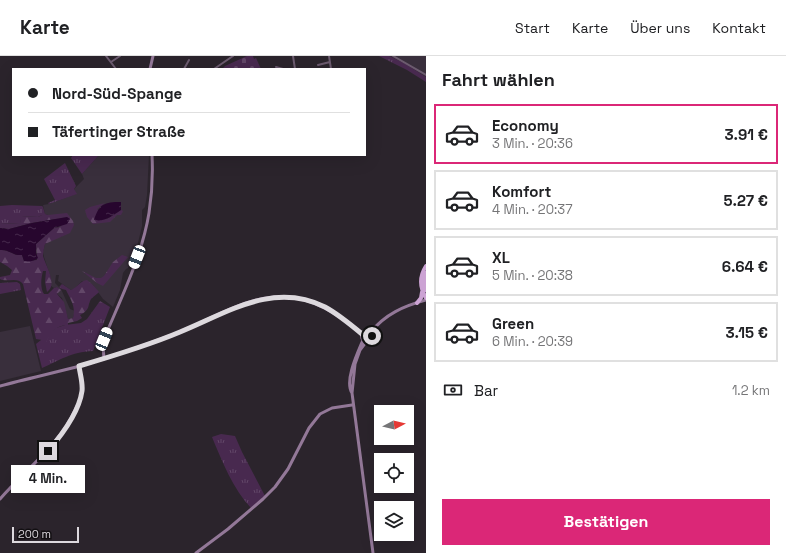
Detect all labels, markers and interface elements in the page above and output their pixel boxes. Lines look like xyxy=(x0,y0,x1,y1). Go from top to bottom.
text: Karte xyxy=(20,15,70,40)
text: Start xyxy=(515,19,550,37)
text: Karte xyxy=(572,19,608,37)
text: Über uns xyxy=(630,19,690,37)
text: Kontakt xyxy=(712,19,766,37)
text: Fahrt wählen xyxy=(442,68,555,91)
text: Nord-Süd-Spange xyxy=(52,84,182,103)
icon: car xyxy=(444,116,480,152)
text: Economy xyxy=(492,116,559,135)
text: Täfertinger Straße xyxy=(52,122,185,141)
text: 3.91 € xyxy=(724,125,768,144)
text: 3 Min. · 20:36 xyxy=(492,135,573,152)
icon: car xyxy=(444,182,480,218)
text: Komfort xyxy=(492,182,551,201)
text: 5.27 € xyxy=(723,191,768,210)
text: 4 Min. · 20:37 xyxy=(492,201,573,218)
car xyxy=(127,244,147,270)
icon: car xyxy=(444,248,480,284)
text: XL xyxy=(492,248,510,267)
text: 6.64 € xyxy=(722,257,768,276)
text: 5 Min. · 20:38 xyxy=(492,267,573,284)
icon: car xyxy=(444,314,480,350)
text: Green xyxy=(492,314,534,333)
text: 3.15 € xyxy=(725,323,768,342)
car xyxy=(94,326,114,352)
route start xyxy=(363,327,381,345)
text: 6 Min. · 20:39 xyxy=(492,333,573,350)
icon: cash xyxy=(442,379,464,401)
text: Bar xyxy=(474,381,498,400)
text: 1.2 km xyxy=(732,382,770,399)
north arrow xyxy=(374,405,414,445)
map controls xyxy=(374,405,414,541)
route end xyxy=(39,442,57,460)
button: locate xyxy=(374,453,414,493)
callout: 4 Min. xyxy=(11,465,85,493)
text: 4 Min. xyxy=(29,470,67,487)
button: Bestätigen xyxy=(442,499,770,545)
button: layers xyxy=(374,501,414,541)
scale bar xyxy=(12,525,79,544)
text: 200 m xyxy=(18,527,51,541)

